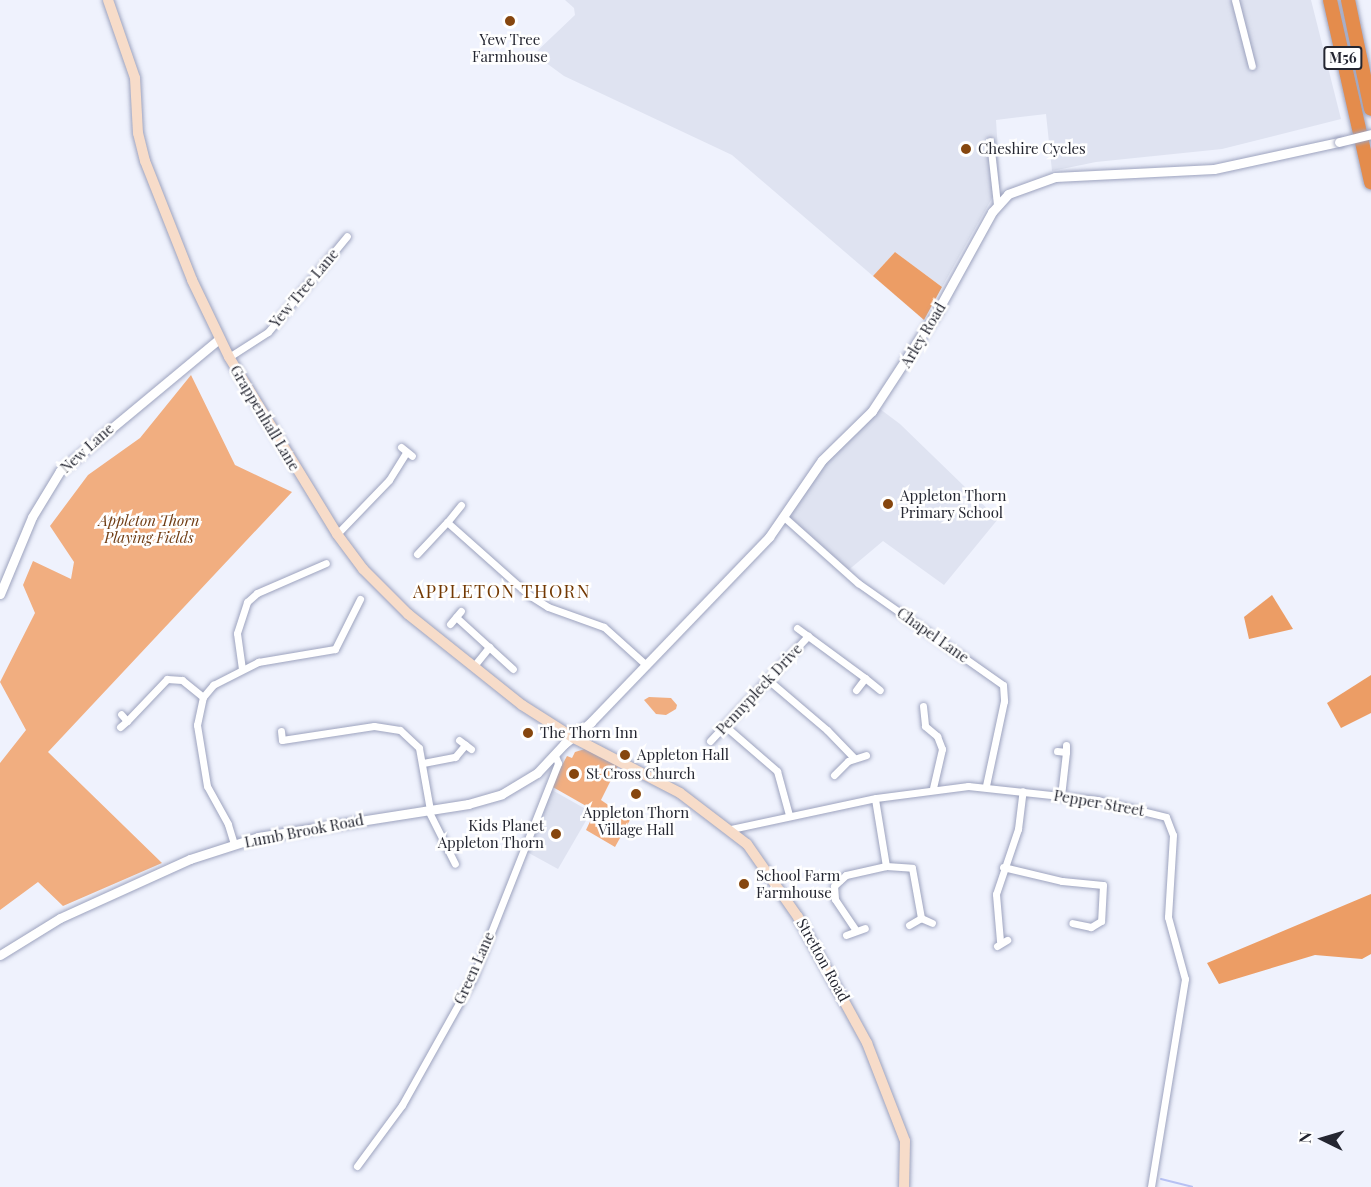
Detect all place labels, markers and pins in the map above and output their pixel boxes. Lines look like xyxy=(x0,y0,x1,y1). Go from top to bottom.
marker: Yew Tree Farmhouse xyxy=(503,14,517,28)
place label: Yew Tree Farmhouse xyxy=(472,30,548,65)
place label: Cheshire Cycles xyxy=(978,140,1086,158)
marker: Cheshire Cycles xyxy=(959,142,973,156)
place label: Appleton Thorn Primary School xyxy=(900,486,1007,521)
marker: Appleton Thorn Primary School xyxy=(881,497,895,511)
place label: The Thorn Inn xyxy=(540,724,638,742)
marker: The Thorn Inn xyxy=(521,726,535,740)
place label: Appleton Hall xyxy=(637,746,729,764)
marker: Appleton Hall xyxy=(618,748,632,762)
place label: St Cross Church xyxy=(586,765,696,783)
marker: St Cross Church xyxy=(567,767,581,781)
marker: Appleton Thorn Village Hall xyxy=(629,787,643,801)
place label: Appleton Thorn Village Hall xyxy=(583,803,689,838)
place label: Kids Planet Appleton Thorn xyxy=(437,816,544,851)
marker: Kids Planet Appleton Thorn xyxy=(549,827,563,841)
place label: School Farm Farmhouse xyxy=(756,866,840,901)
marker: School Farm Farmhouse xyxy=(737,877,751,891)

